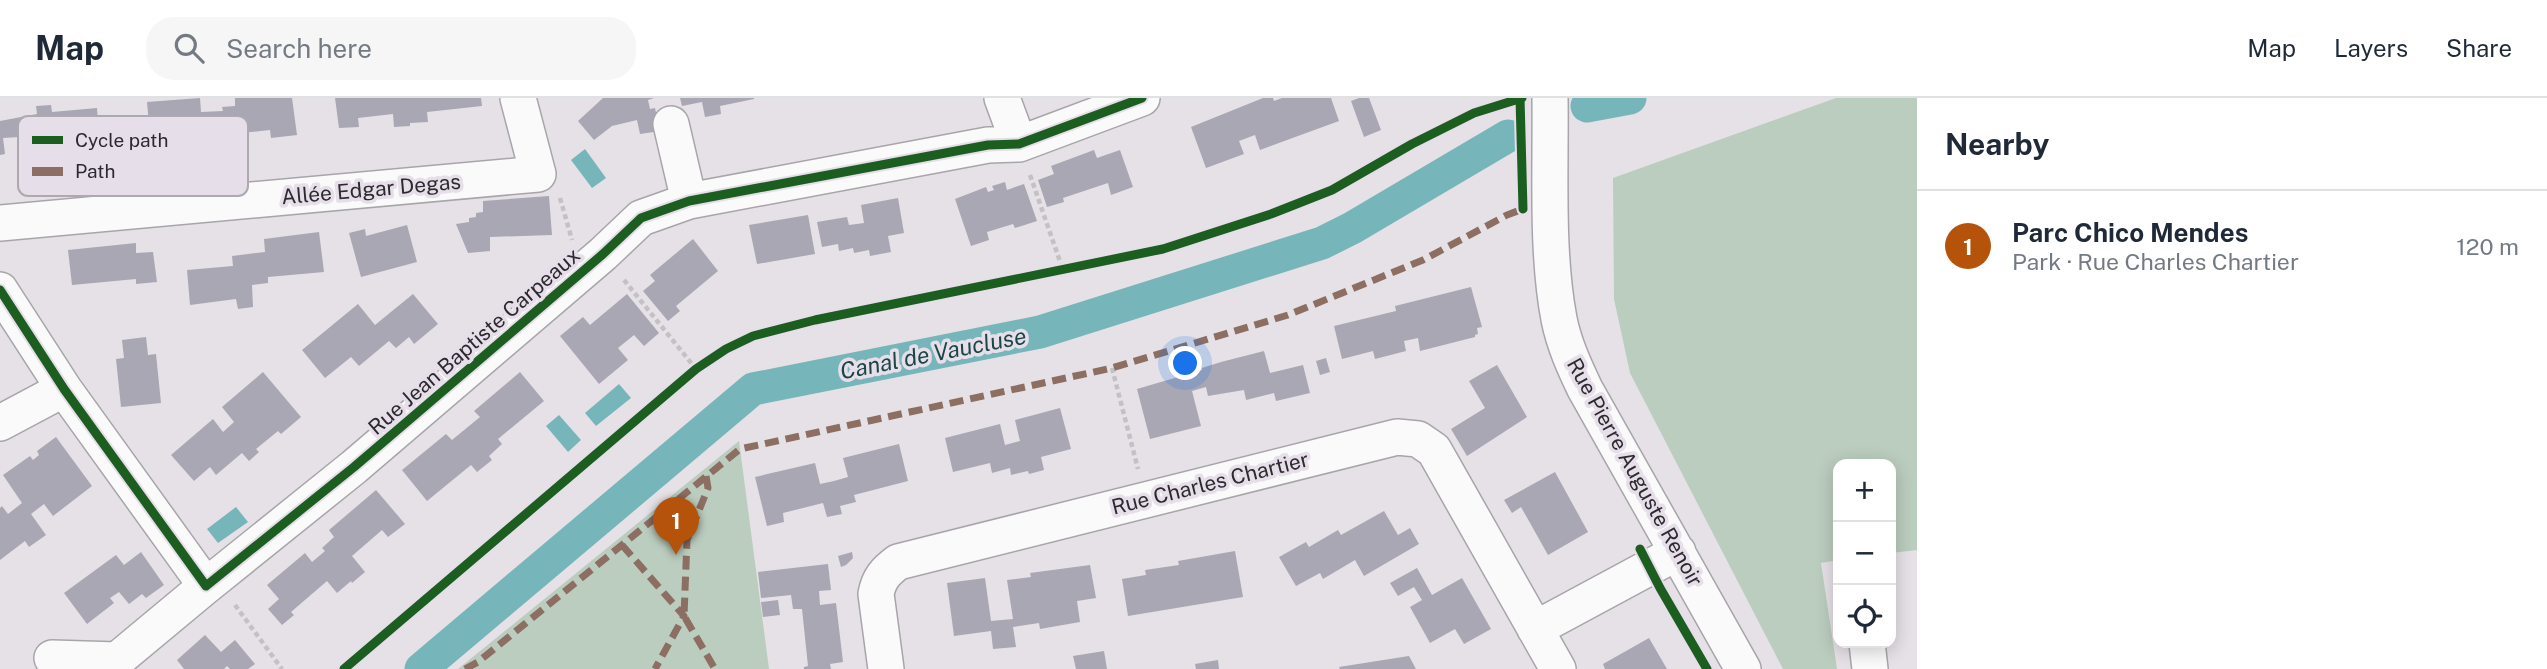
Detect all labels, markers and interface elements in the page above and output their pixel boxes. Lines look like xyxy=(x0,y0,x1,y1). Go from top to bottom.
search box xyxy=(146,17,636,80)
text: Map xyxy=(35,29,104,67)
icon: search xyxy=(170,29,208,67)
text: Search here xyxy=(226,33,372,64)
text: Map xyxy=(2247,34,2296,62)
text: Layers xyxy=(2334,34,2408,62)
text: Share xyxy=(2446,34,2512,62)
legend xyxy=(18,116,248,196)
text: Nearby xyxy=(1945,126,2049,162)
text: Cycle path xyxy=(75,129,168,151)
text: Path xyxy=(75,160,115,182)
street label: Allée Edgar Degas xyxy=(280,169,462,209)
text: Parc Chico Mendes xyxy=(2012,217,2248,248)
text: 1 xyxy=(1963,233,1973,260)
text: 120 m xyxy=(2456,233,2519,260)
street label: Rue Jean Baptiste Carpeaux xyxy=(363,242,585,440)
text: Park · Rue Charles Chartier xyxy=(2012,248,2299,275)
water label: Canal de Vaucluse xyxy=(838,322,1028,384)
your location xyxy=(1168,346,1202,380)
street label: Rue Pierre Auguste Renoir xyxy=(1562,354,1708,590)
street label: Rue Charles Chartier xyxy=(1109,446,1311,520)
map controls xyxy=(1833,459,1896,648)
button: + xyxy=(1833,459,1896,522)
pin: 1 xyxy=(653,497,699,555)
button: − xyxy=(1833,522,1896,585)
button: locate xyxy=(1833,585,1896,648)

